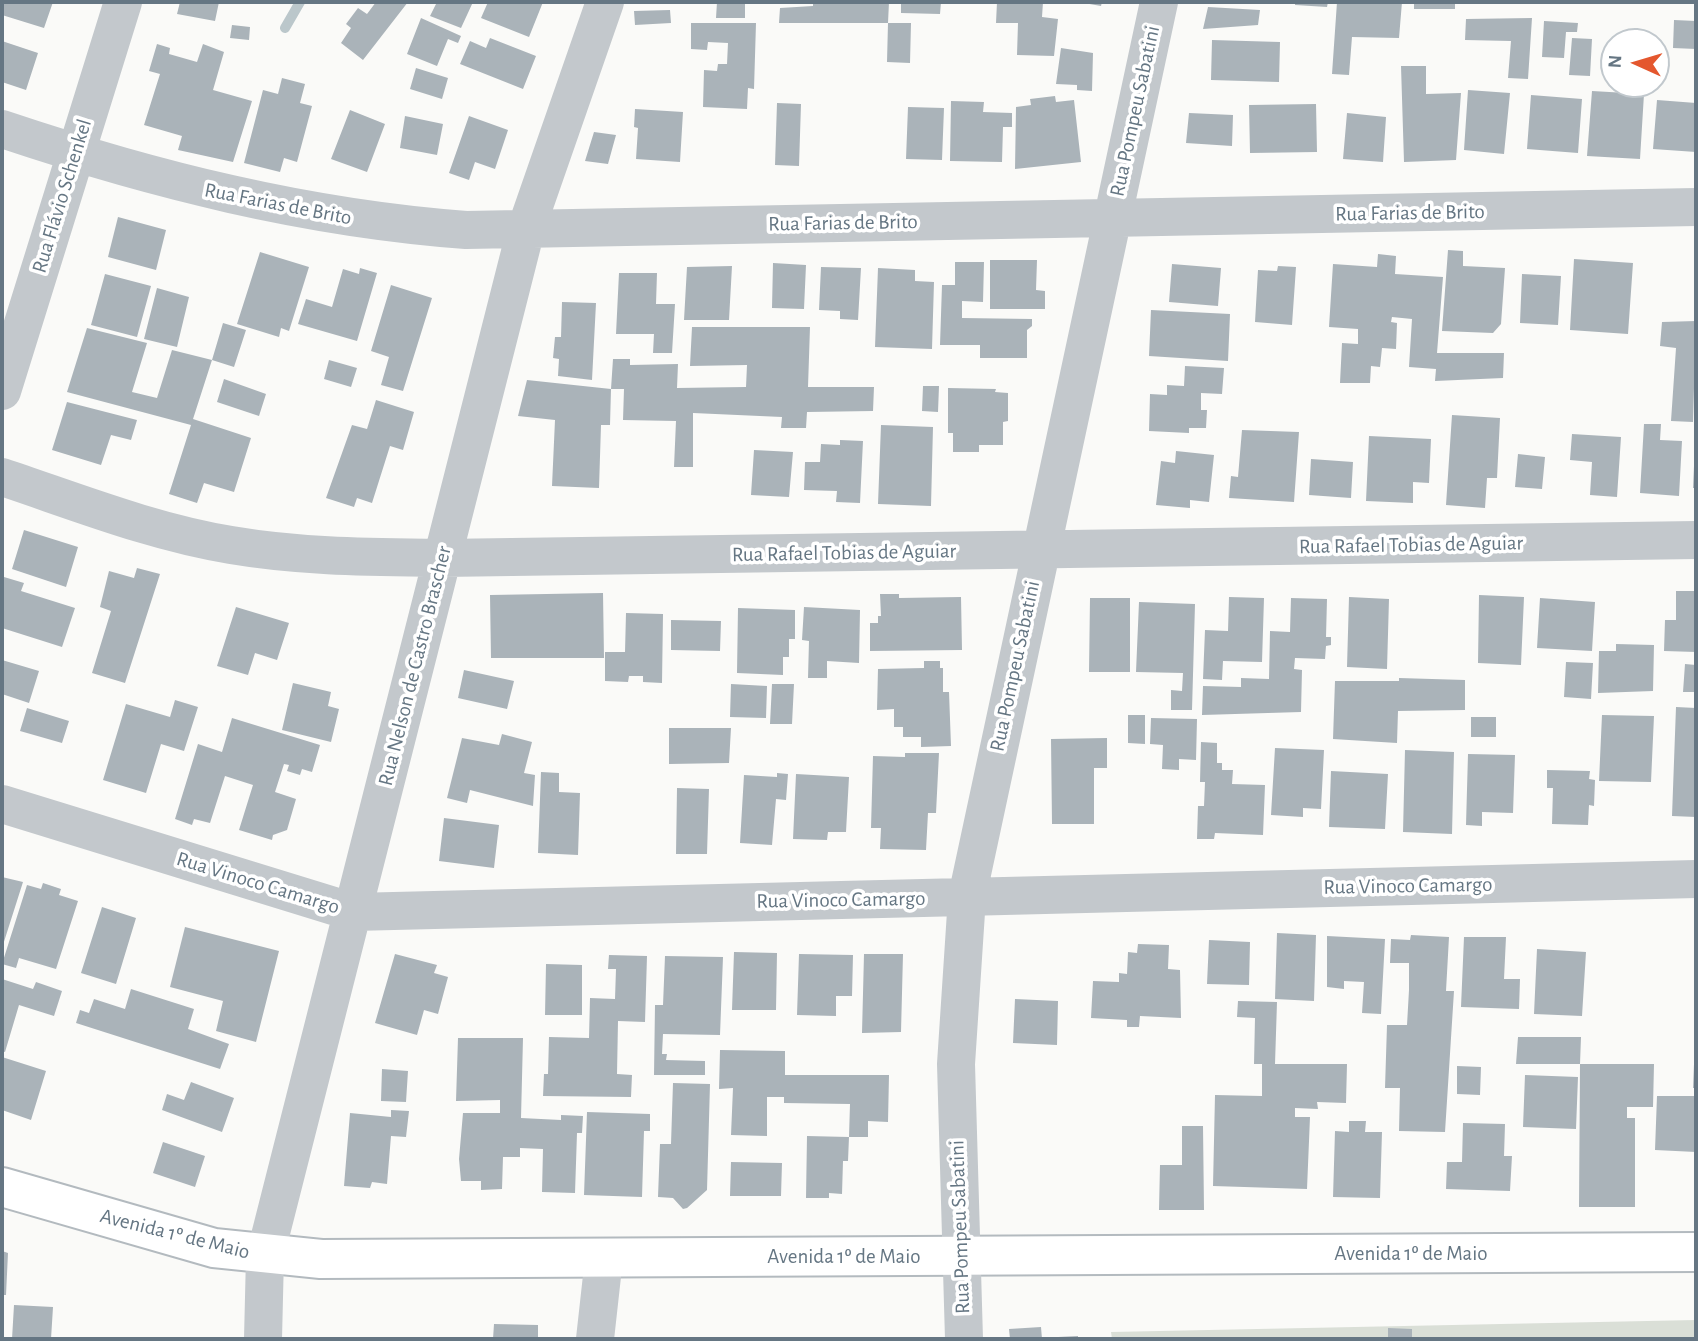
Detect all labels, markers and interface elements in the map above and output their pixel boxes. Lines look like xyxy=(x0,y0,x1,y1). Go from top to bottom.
street label: Rua Pompeu Sabatini xyxy=(1105,23,1165,199)
north arrow xyxy=(1600,28,1670,98)
text: N xyxy=(1606,54,1625,69)
street label: Rua Flávio Schenkel xyxy=(27,116,97,276)
street label: Rua Farias de Brito xyxy=(202,177,354,231)
street label: Rua Farias de Brito xyxy=(1335,199,1485,227)
street label: Rua Farias de Brito xyxy=(768,209,918,237)
street label: Rua Rafael Tobias de Aguiar xyxy=(1299,530,1523,560)
street label: Rua Rafael Tobias de Aguiar xyxy=(732,538,956,568)
street label: Rua Nelson de Castro Brascher xyxy=(373,543,457,789)
street label: Rua Pompeu Sabatini xyxy=(985,578,1045,754)
street label: Rua Vinoco Camargo xyxy=(173,846,343,920)
street label: Rua Vinoco Camargo xyxy=(1323,872,1493,900)
street label: Rua Vinoco Camargo xyxy=(756,886,926,914)
street label: Rua Pompeu Sabatini xyxy=(944,1140,976,1314)
street label: Avenida 1º de Maio xyxy=(98,1203,252,1265)
street label: Avenida 1º de Maio xyxy=(1334,1241,1488,1267)
street label: Avenida 1º de Maio xyxy=(767,1244,921,1270)

